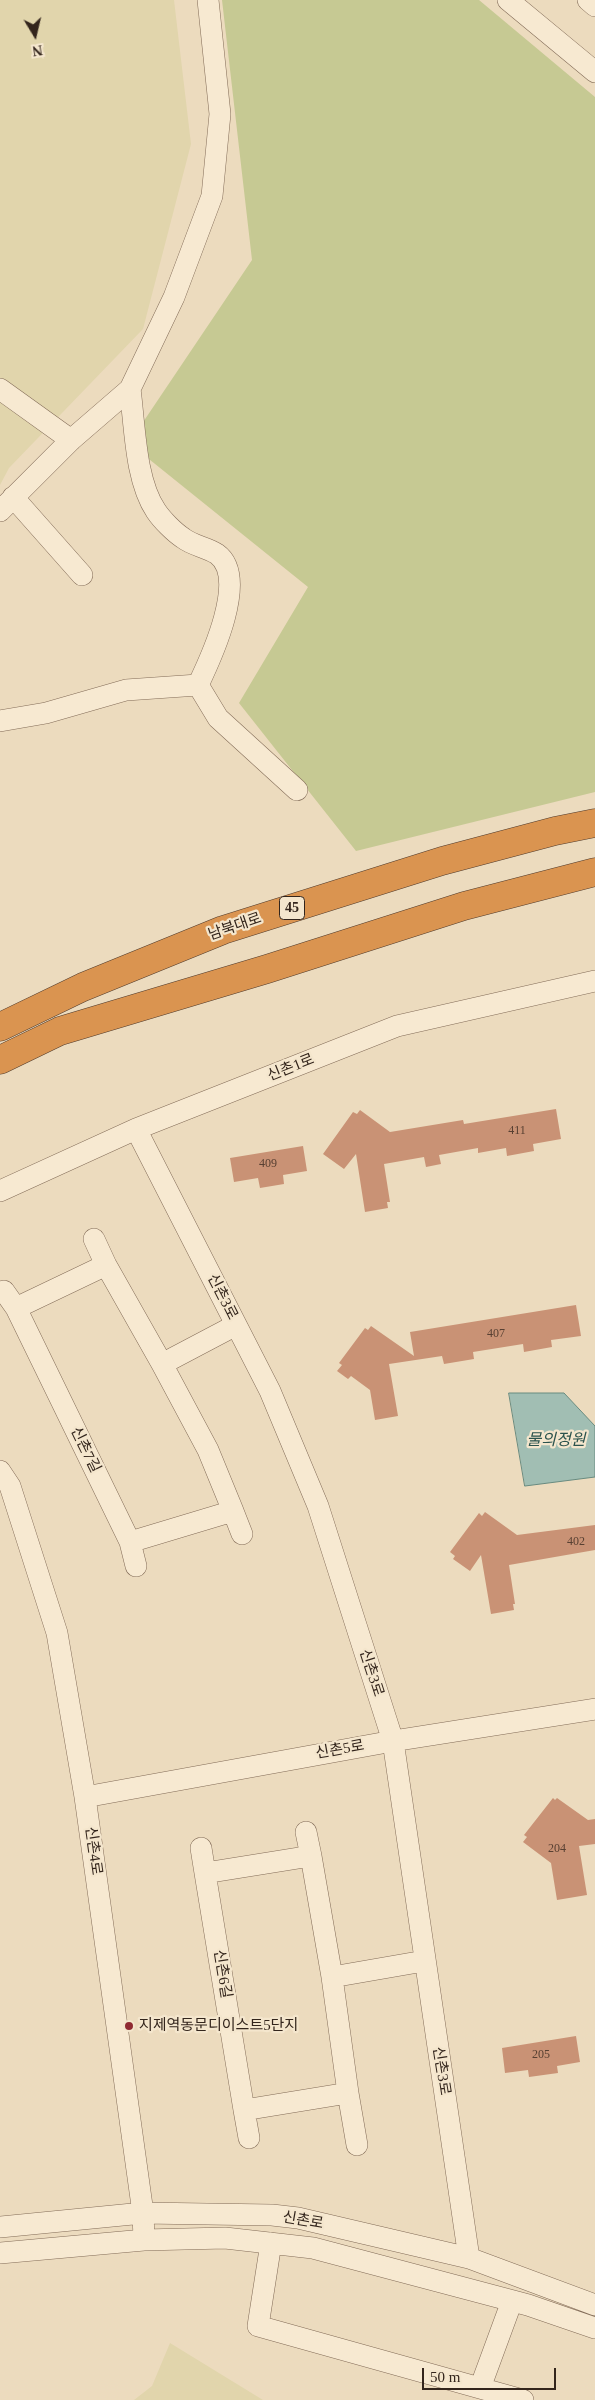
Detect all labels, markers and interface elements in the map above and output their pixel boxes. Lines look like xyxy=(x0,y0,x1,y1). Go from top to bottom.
north arrow xyxy=(10,10,60,60)
text: N xyxy=(31,42,44,59)
road number: 45 xyxy=(280,896,304,920)
street label: 남북대로 xyxy=(206,910,264,944)
street label: 신촌1로 xyxy=(265,1050,317,1086)
house number: 411 xyxy=(508,1124,526,1138)
house number: 409 xyxy=(259,1157,277,1171)
street label: 신촌3로 xyxy=(203,1271,241,1323)
house number: 407 xyxy=(487,1327,505,1341)
street label: 신촌7길 xyxy=(66,1424,104,1476)
water label: 물의정원 xyxy=(527,1431,585,1451)
house number: 402 xyxy=(567,1535,585,1549)
street label: 신촌3로 xyxy=(355,1647,387,1699)
street label: 신촌5로 xyxy=(314,1737,366,1763)
street label: 신촌4로 xyxy=(81,1826,105,1876)
house number: 204 xyxy=(548,1842,566,1856)
street label: 신촌6길 xyxy=(209,1948,235,2000)
place label: 지제역동문디이스트5단지 xyxy=(139,2017,298,2035)
marker: 지제역동문디이스트5단지 xyxy=(123,2020,135,2032)
street label: 신촌3로 xyxy=(428,2045,454,2097)
house number: 205 xyxy=(532,2048,550,2062)
street label: 신촌로 xyxy=(281,2209,325,2233)
scale bar xyxy=(425,2358,559,2390)
text: 50 m xyxy=(430,2369,460,2385)

